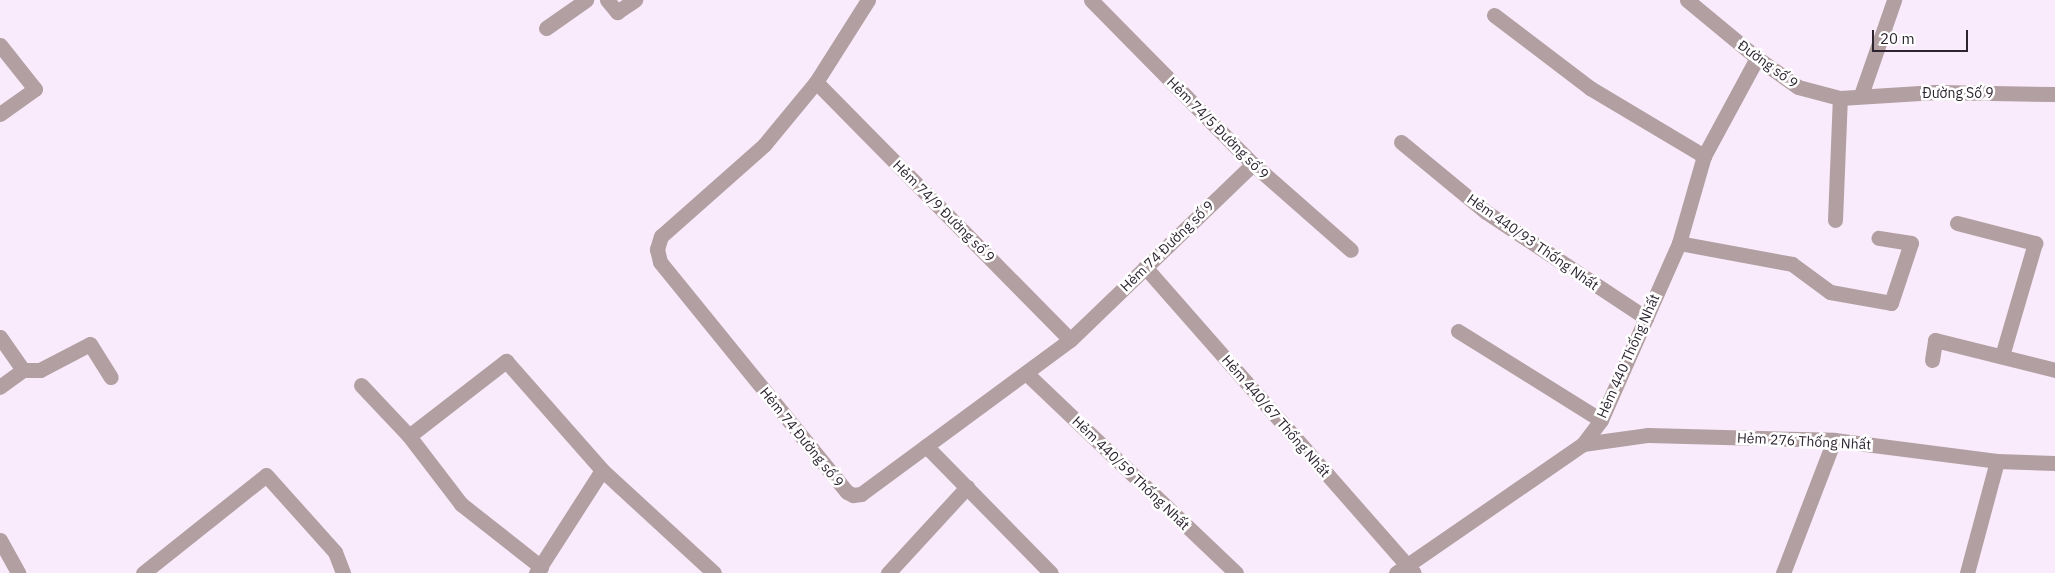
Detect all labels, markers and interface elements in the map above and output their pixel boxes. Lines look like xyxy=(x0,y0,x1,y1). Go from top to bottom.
scale bar xyxy=(1875,20,1971,52)
text: 20 m xyxy=(1880,29,1915,48)
street label: Đường số 9 xyxy=(1735,37,1801,91)
street label: Hẻm 74/5 Đường số 9 xyxy=(1164,74,1272,182)
street label: Đường Số 9 xyxy=(1922,85,1994,101)
street label: Hẻm 74/9 Đường số 9 xyxy=(890,157,998,265)
street label: Hẻm 440/93 Thống Nhất xyxy=(1464,190,1602,294)
street label: Hẻm 74 Đường số 9 xyxy=(1117,197,1217,295)
street label: Hẻm 440 Thống Nhất xyxy=(1593,291,1663,421)
street label: Hẻm 440/67 Thống Nhất xyxy=(1218,351,1334,481)
street label: Hẻm 74 Đường số 9 xyxy=(757,384,847,490)
street label: Hẻm 440/59 Thống Nhất xyxy=(1069,413,1193,533)
street label: Hẻm 276 Thống Nhất xyxy=(1737,429,1871,453)

